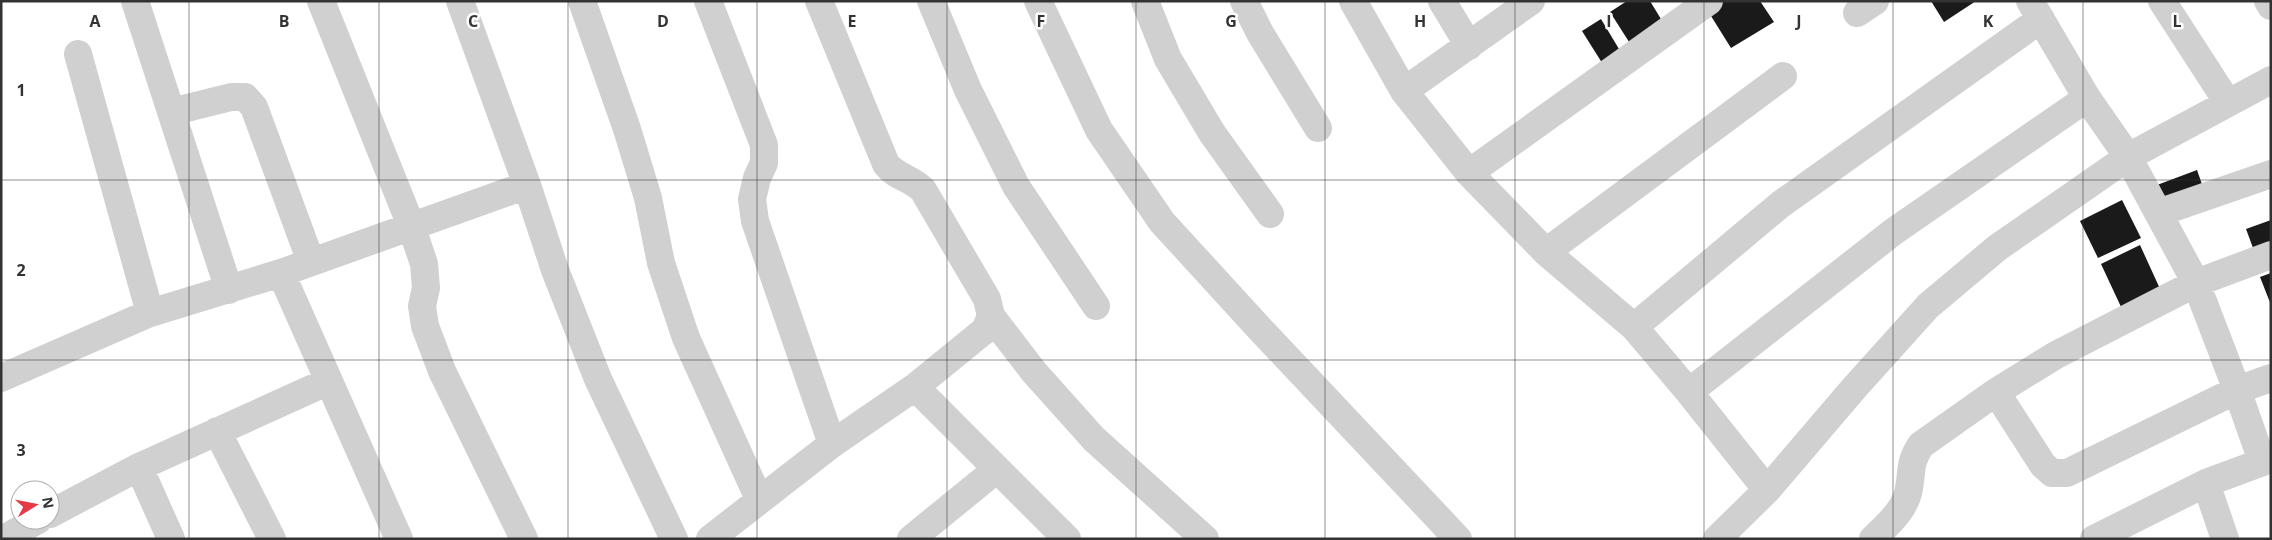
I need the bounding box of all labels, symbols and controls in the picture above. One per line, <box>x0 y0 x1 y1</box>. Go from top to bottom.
text: A <box>89 10 101 32</box>
text: B <box>279 10 289 32</box>
text: C <box>468 10 478 32</box>
text: D <box>657 10 669 32</box>
text: E <box>848 10 857 32</box>
text: F <box>1037 10 1045 32</box>
text: G <box>1225 10 1237 32</box>
text: H <box>1414 10 1426 32</box>
text: I <box>1606 10 1612 32</box>
text: J <box>1794 10 1802 32</box>
text: K <box>1983 10 1994 32</box>
text: L <box>2172 10 2182 32</box>
text: 1 <box>16 79 26 101</box>
text: 2 <box>16 259 26 281</box>
text: 3 <box>16 439 26 461</box>
north arrow <box>10 480 60 530</box>
text: N <box>38 495 59 510</box>

